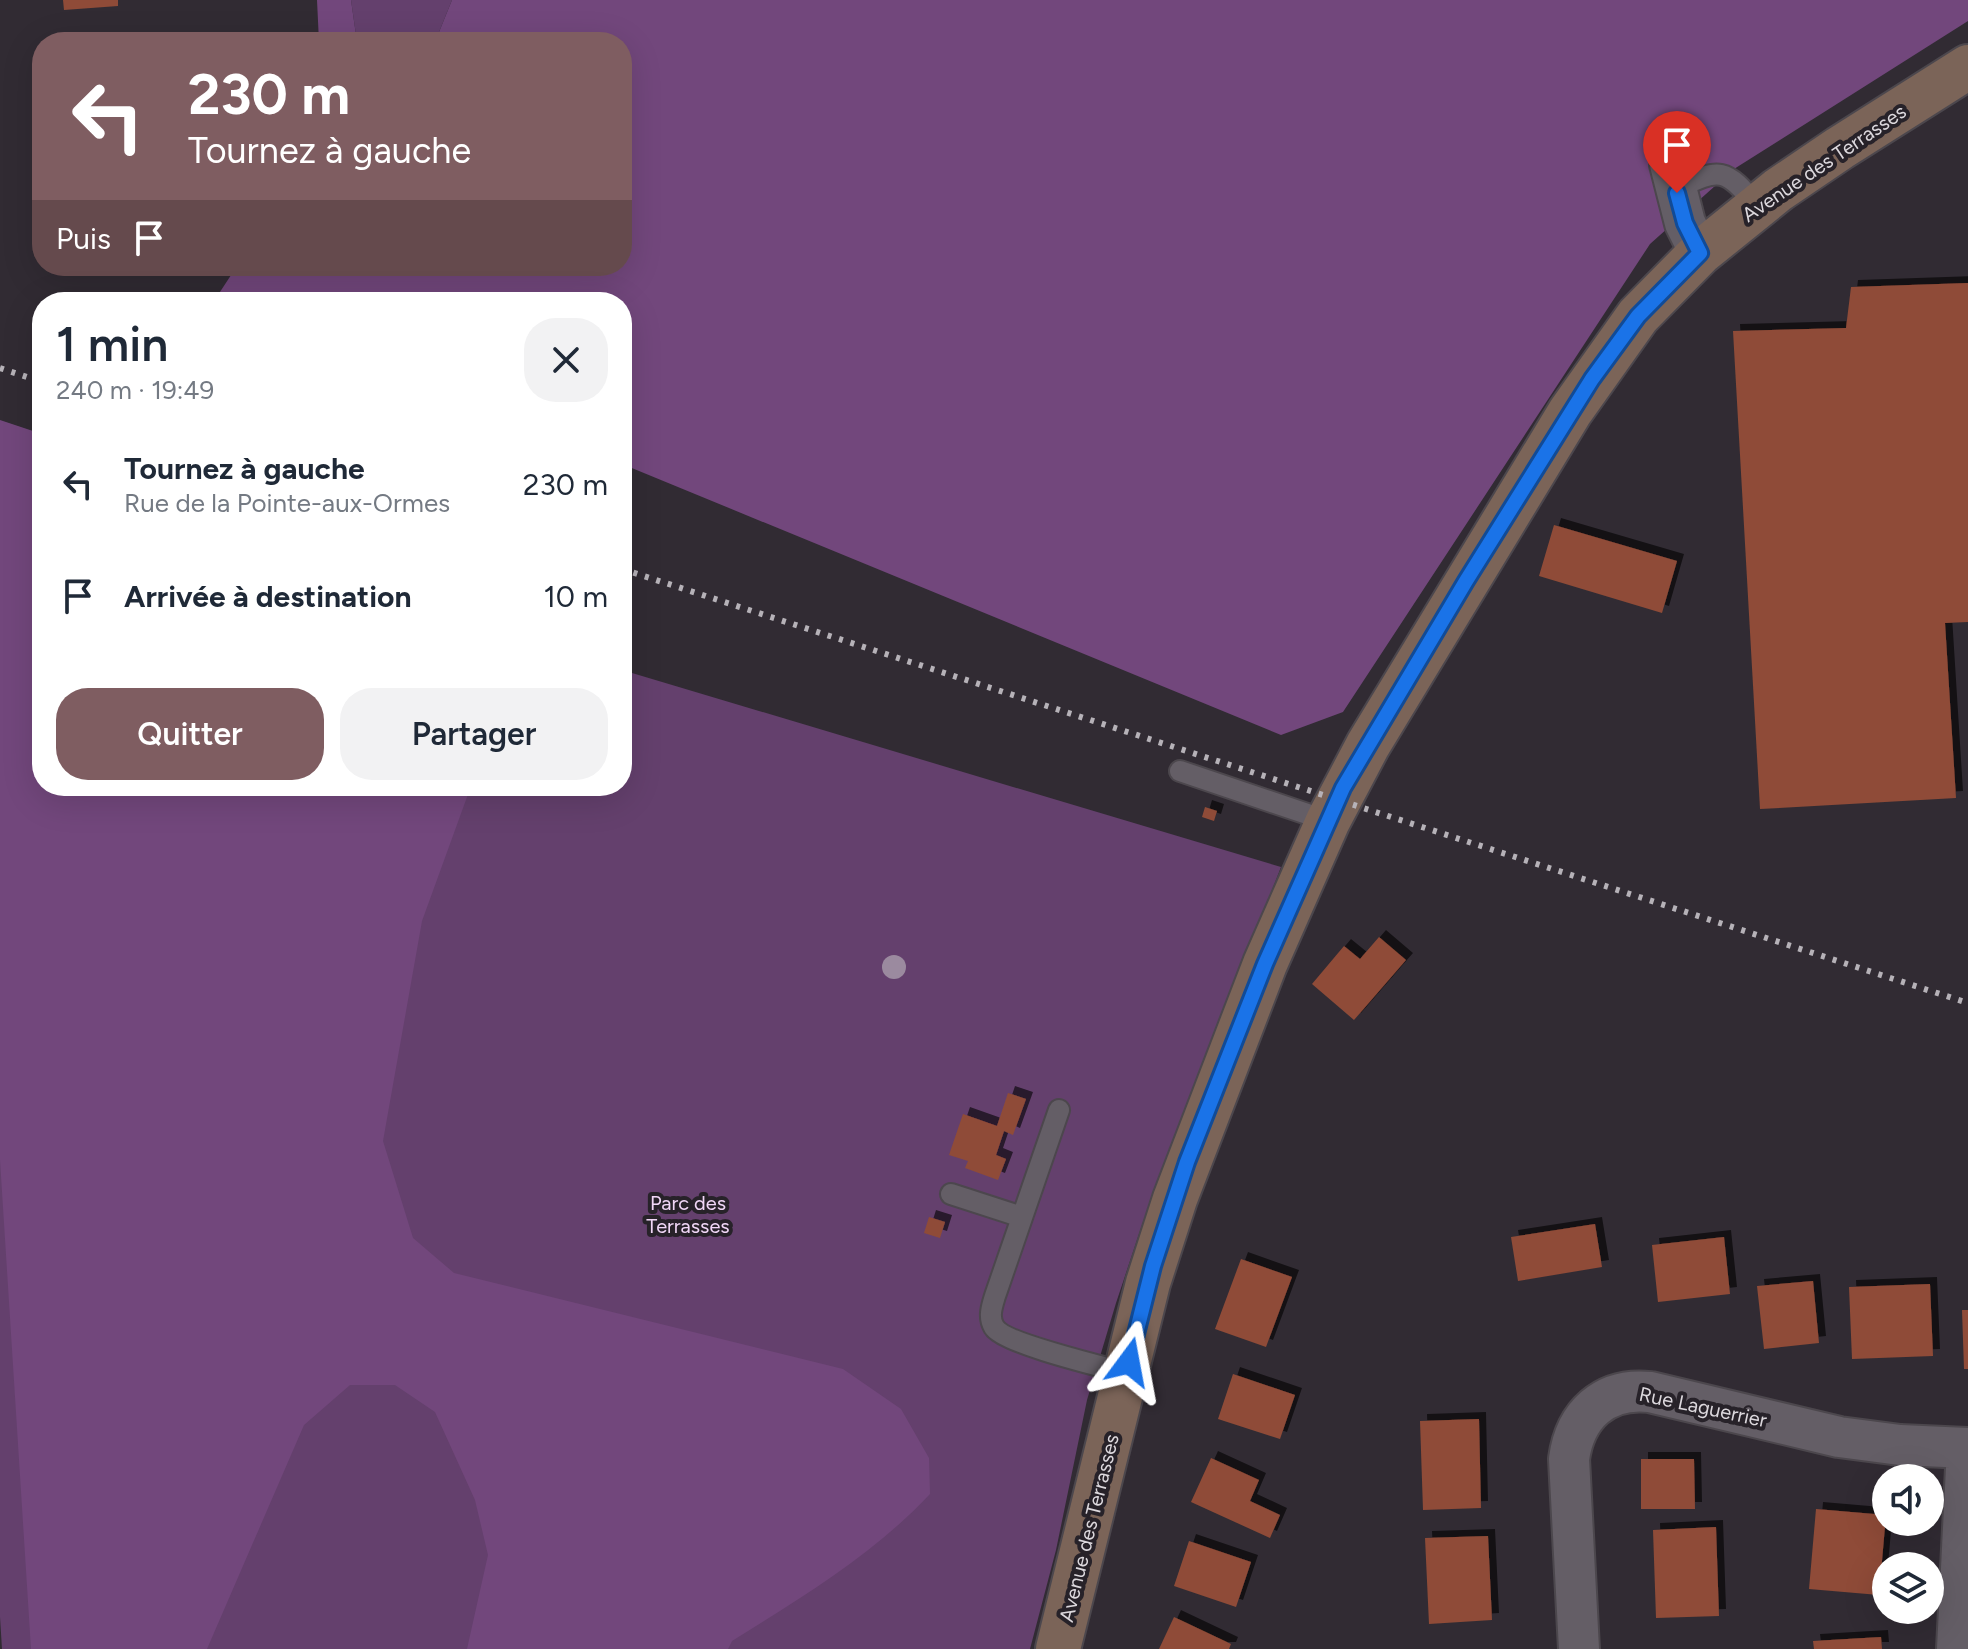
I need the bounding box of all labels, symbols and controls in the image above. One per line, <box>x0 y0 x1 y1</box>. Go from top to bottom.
text: 230 m <box>188 61 350 128</box>
icon: left <box>56 64 160 168</box>
street label: Avenue des Terrasses <box>1737 99 1911 227</box>
pin <box>1643 111 1711 193</box>
icon: arrive <box>1655 123 1699 167</box>
text: Tournez à gauche <box>188 129 471 172</box>
icon: arrive <box>127 216 171 260</box>
text: Puis <box>56 220 111 257</box>
text: 1 min <box>56 315 168 373</box>
button: close <box>524 318 608 402</box>
text: 240 m · 19:49 <box>56 374 214 406</box>
text: Tournez à gauche <box>124 450 365 487</box>
icon: left <box>56 462 100 506</box>
text: 230 m <box>523 466 608 503</box>
text: Rue de la Pointe-aux-Ormes <box>124 487 450 519</box>
icon: arrive <box>56 574 100 618</box>
text: Arrivée à destination <box>124 578 411 615</box>
text: 10 m <box>543 578 608 615</box>
button: Quitter <box>56 688 324 780</box>
button: Partager <box>340 688 608 780</box>
park label: Parc des Terrasses <box>646 1191 730 1238</box>
position arrow <box>1087 1320 1171 1404</box>
street label: Rue Laguerrier <box>1637 1382 1769 1432</box>
street label: Avenue des Terrasses <box>1054 1432 1124 1624</box>
map controls <box>1872 1464 1944 1624</box>
button: sound <box>1872 1464 1944 1536</box>
button: layers <box>1872 1552 1944 1624</box>

